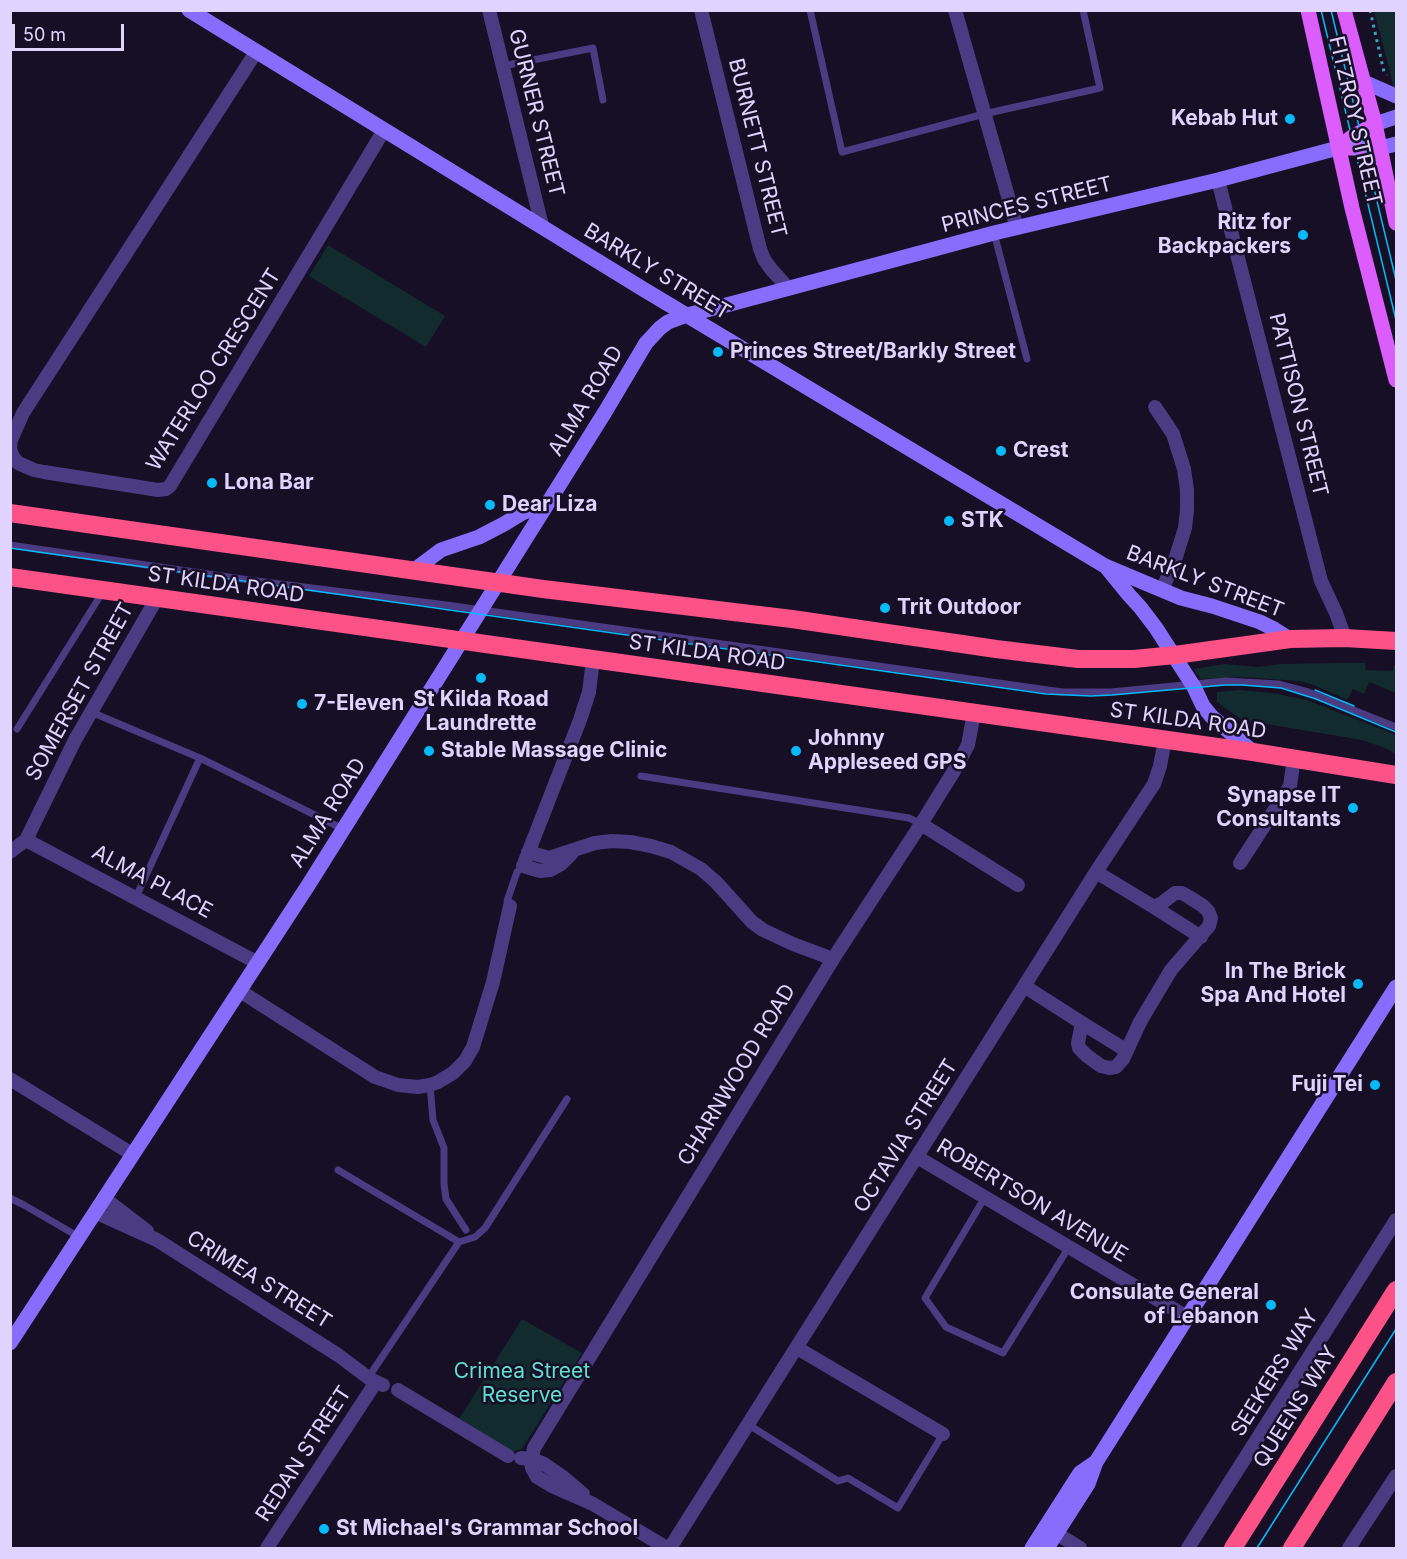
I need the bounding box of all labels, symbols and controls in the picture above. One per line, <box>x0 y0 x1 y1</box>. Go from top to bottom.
scale bar <box>15 12 128 50</box>
text: 50 m <box>23 24 66 45</box>
street label: GURNER STREET <box>503 26 569 200</box>
street label: FITZROY STREET <box>1323 34 1387 208</box>
street label: BURNETT STREET <box>723 56 791 240</box>
place label: Kebab Hut <box>1171 106 1278 132</box>
marker: Kebab Hut <box>1283 112 1297 126</box>
street label: PRINCES STREET <box>939 172 1115 238</box>
place label: Ritz for Backpackers <box>1158 210 1291 260</box>
street label: BARKLY STREET <box>579 218 735 326</box>
marker: Ritz for Backpackers <box>1296 228 1310 242</box>
street label: WATERLOO CRESCENT <box>141 264 287 476</box>
street label: PATTISON STREET <box>1263 311 1333 499</box>
place label: Princes Street/Barkly Street <box>730 339 1016 365</box>
street label: ALMA ROAD <box>543 341 629 461</box>
marker: Princes Street/Barkly Street <box>711 345 725 359</box>
place label: Crest <box>1013 438 1069 464</box>
marker: Crest <box>994 444 1008 458</box>
place label: Lona Bar <box>224 470 314 496</box>
marker: Lona Bar <box>205 476 219 490</box>
place label: Dear Liza <box>502 492 597 518</box>
marker: Dear Liza <box>483 498 497 512</box>
place label: STK <box>961 508 1004 534</box>
marker: STK <box>942 514 956 528</box>
street label: BARKLY STREET <box>1123 540 1287 624</box>
street label: ST KILDA ROAD <box>146 562 306 608</box>
place label: Trit Outdoor <box>897 595 1021 621</box>
street label: SOMERSET STREET <box>21 599 139 785</box>
marker: Trit Outdoor <box>878 601 892 615</box>
street label: ST KILDA ROAD <box>627 630 787 676</box>
marker: St Kilda Road Laundrette <box>474 671 488 685</box>
place label: St Kilda Road Laundrette <box>413 687 549 737</box>
place label: 7-Eleven <box>314 691 404 717</box>
marker: 7-Eleven <box>295 697 309 711</box>
street label: ST KILDA ROAD <box>1108 698 1268 744</box>
place label: Johnny Appleseed GPS <box>808 726 966 776</box>
place label: Stable Massage Clinic <box>441 738 667 764</box>
marker: Stable Massage Clinic <box>422 744 436 758</box>
marker: Johnny Appleseed GPS <box>789 744 803 758</box>
street label: ALMA ROAD <box>284 754 372 872</box>
place label: Synapse IT Consultants <box>1216 783 1341 833</box>
marker: Synapse IT Consultants <box>1346 801 1360 815</box>
street label: ALMA PLACE <box>87 840 217 924</box>
place label: In The Brick Spa And Hotel <box>1200 959 1346 1009</box>
marker: In The Brick Spa And Hotel <box>1351 977 1365 991</box>
street label: CHARNWOOD ROAD <box>673 980 801 1170</box>
street label: OCTAVIA STREET <box>849 1055 963 1217</box>
place label: Fuji Tei <box>1291 1072 1363 1098</box>
marker: Fuji Tei <box>1368 1078 1382 1092</box>
street label: ROBERTSON AVENUE <box>932 1134 1132 1268</box>
street label: CRIMEA STREET <box>182 1225 336 1335</box>
place label: Consulate General of Lebanon <box>1070 1280 1259 1330</box>
marker: Consulate General of Lebanon <box>1264 1298 1278 1312</box>
street label: SEEKERS WAY <box>1226 1305 1324 1441</box>
street label: QUEENS WAY <box>1249 1341 1343 1473</box>
park label: Crimea Street Reserve <box>454 1359 590 1409</box>
street label: REDAN STREET <box>251 1382 357 1526</box>
place label: St Michael's Grammar School <box>336 1516 638 1542</box>
marker: St Michael's Grammar School <box>317 1522 331 1536</box>

